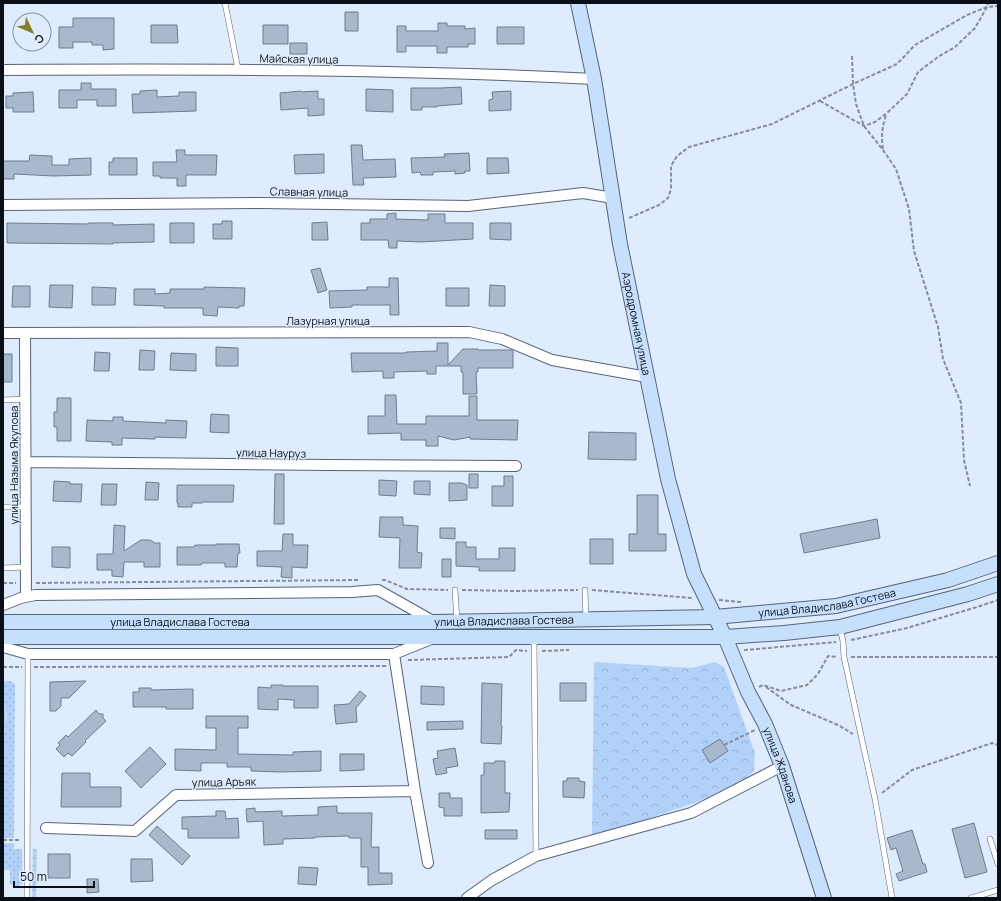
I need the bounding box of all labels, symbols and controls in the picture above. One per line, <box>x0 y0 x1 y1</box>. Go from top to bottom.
north arrow <box>12 12 52 52</box>
text: С <box>31 31 48 47</box>
street label: Майская улица <box>260 50 338 67</box>
street label: Славная улица <box>270 183 348 200</box>
street label: Аэродромная улица <box>619 270 655 377</box>
street label: Лазурная улица <box>286 313 370 328</box>
street label: улица Назыма Якупова <box>6 406 21 524</box>
street label: улица Науруз <box>236 444 307 461</box>
street label: улица Владислава Гостева <box>757 584 897 620</box>
street label: улица Владислава Гостева <box>434 612 574 629</box>
street label: улица Владислава Гостева <box>110 614 250 629</box>
street label: улица Жданова <box>760 724 801 805</box>
street label: улица Аръяк <box>192 773 257 790</box>
scale bar <box>14 863 94 889</box>
text: 50 m <box>20 868 47 885</box>

